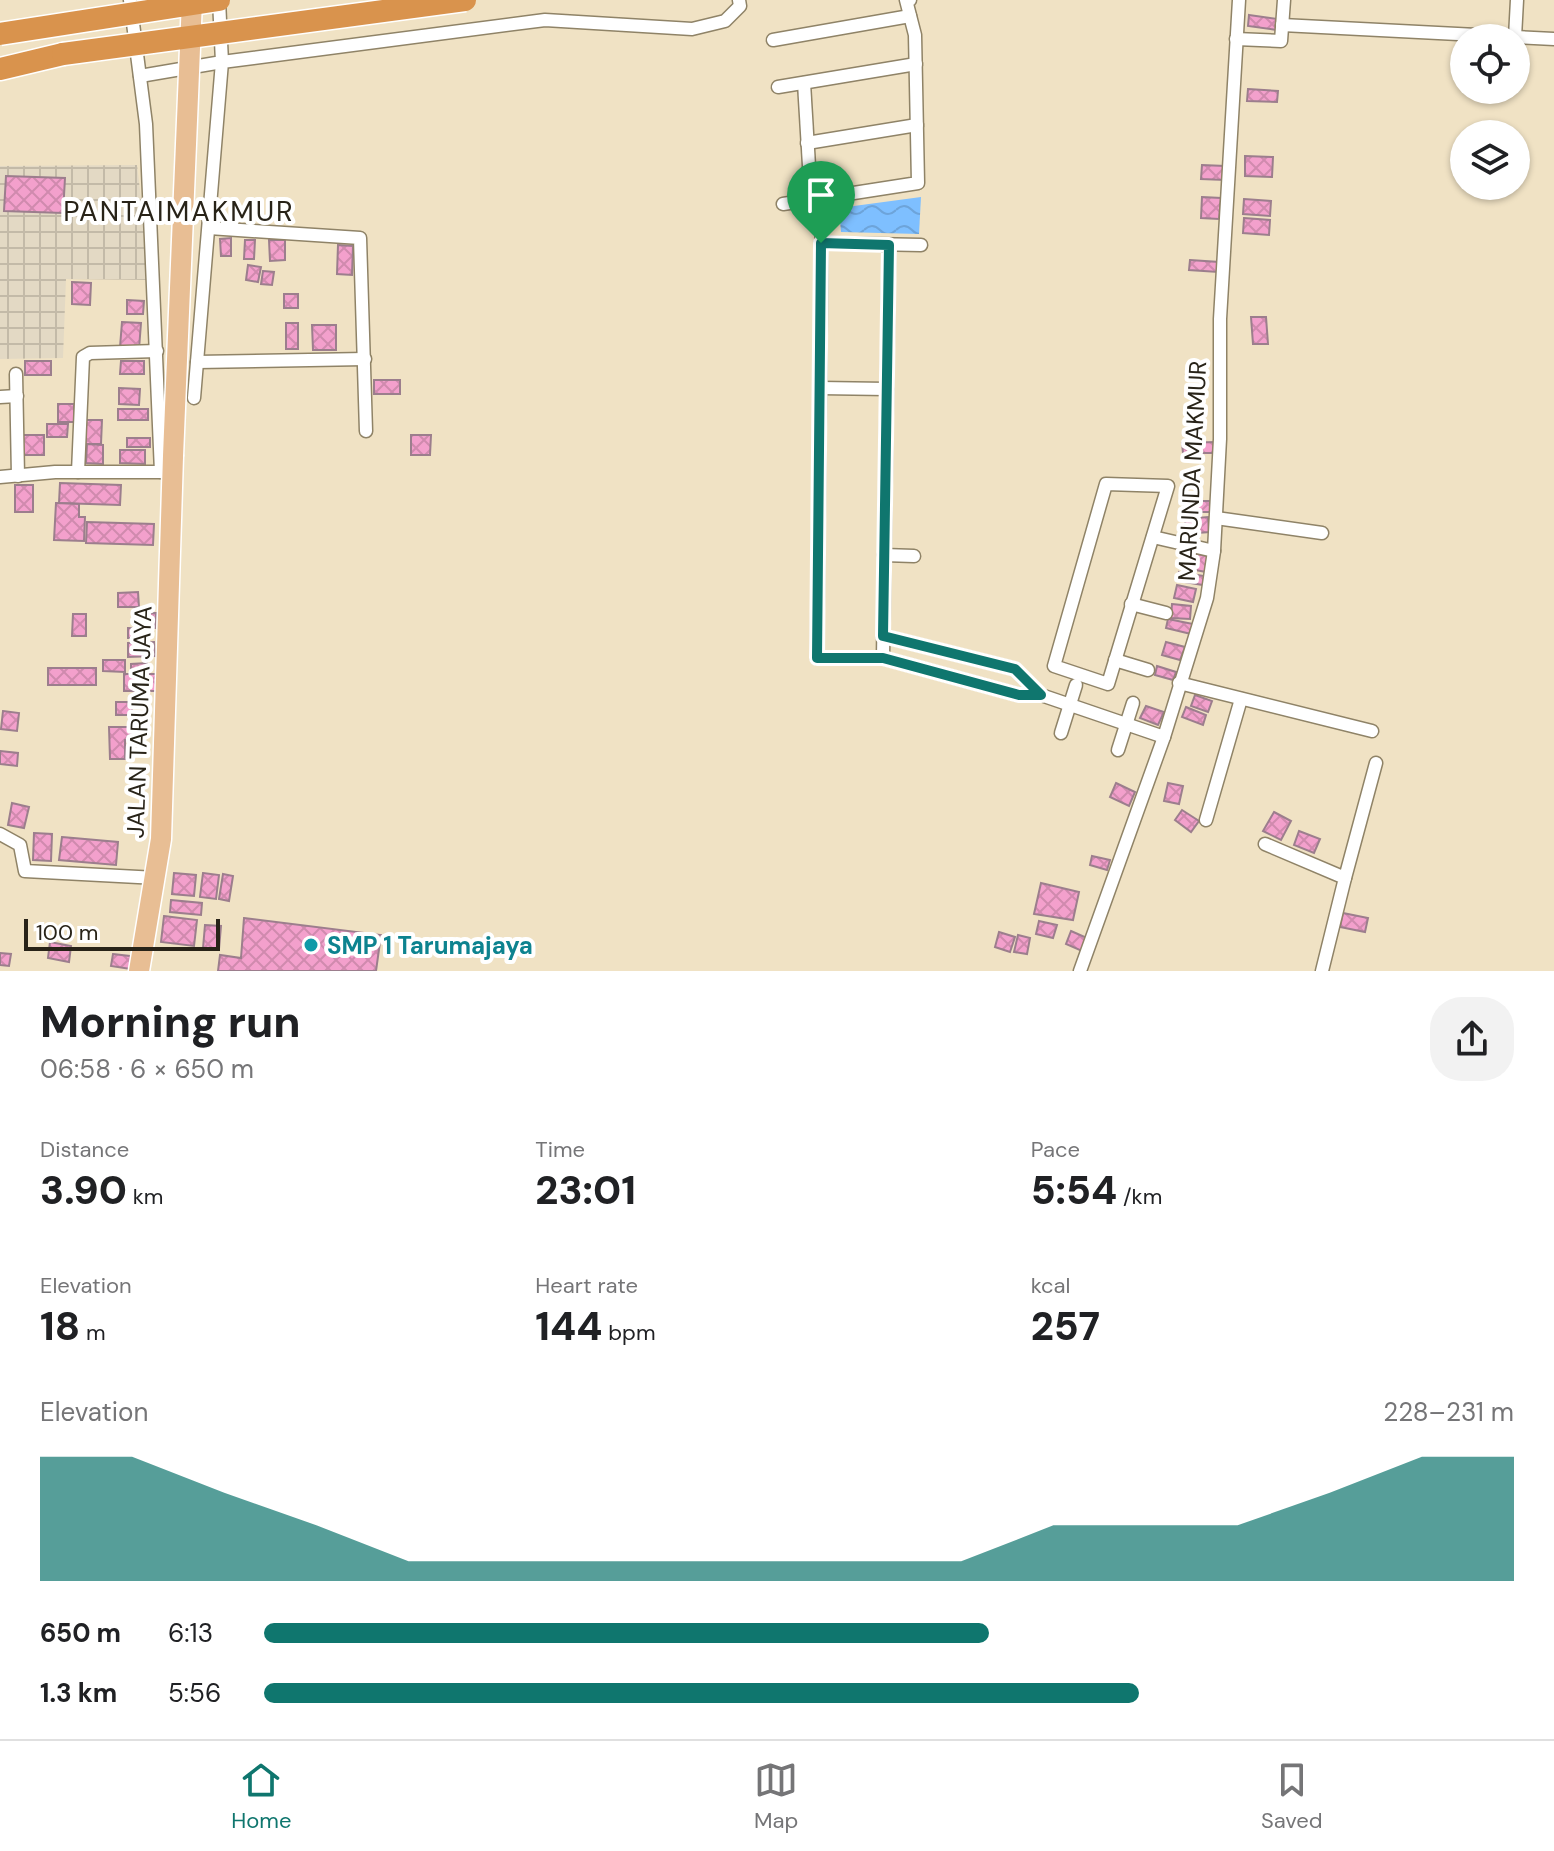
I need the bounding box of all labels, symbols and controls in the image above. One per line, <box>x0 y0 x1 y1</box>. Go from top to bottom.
map controls <box>1450 24 1530 200</box>
button: locate <box>1450 24 1530 104</box>
button: layers <box>1450 120 1530 200</box>
pin <box>787 161 855 243</box>
icon: arrive <box>799 173 843 217</box>
district label: PANTAIMAKMUR <box>63 193 295 230</box>
street label: MARUNDA MAKMUR <box>1171 360 1213 582</box>
street label: JALAN TARUMA JAYA <box>119 605 159 839</box>
scale bar <box>24 915 220 951</box>
text: 100 m <box>36 918 98 947</box>
place label: SMP 1 Tarumajaya <box>327 930 533 961</box>
marker: SMP 1 Tarumajaya <box>302 936 320 954</box>
text: Morning run <box>40 993 301 1051</box>
button: share <box>1430 997 1514 1081</box>
text: 06:58 · 6 × 650 m <box>40 1052 254 1086</box>
text: Distance <box>40 1135 129 1164</box>
text: Time <box>535 1135 585 1164</box>
text: Pace <box>1031 1135 1080 1164</box>
text: 3.90 <box>40 1164 127 1216</box>
text: 23:01 <box>535 1164 636 1216</box>
text: 5:54 <box>1031 1164 1117 1216</box>
text: km <box>127 1182 163 1211</box>
text: /km <box>1117 1182 1162 1211</box>
text: Elevation <box>40 1271 132 1300</box>
text: Heart rate <box>535 1271 638 1300</box>
text: kcal <box>1031 1271 1070 1300</box>
text: 18 <box>40 1300 80 1352</box>
text: 144 <box>535 1300 603 1352</box>
text: 257 <box>1031 1300 1100 1352</box>
text: m <box>80 1318 106 1347</box>
text: bpm <box>603 1318 656 1347</box>
text: Elevation <box>40 1395 148 1429</box>
text: 228–231 m <box>1383 1395 1514 1429</box>
text: 650 m <box>40 1616 121 1650</box>
text: 6:13 <box>168 1616 213 1650</box>
text: 1.3 km <box>40 1676 117 1710</box>
text: 5:56 <box>168 1676 221 1710</box>
tab: Home <box>231 1758 291 1835</box>
tab: Map <box>754 1758 798 1835</box>
tab: Saved <box>1261 1758 1323 1835</box>

